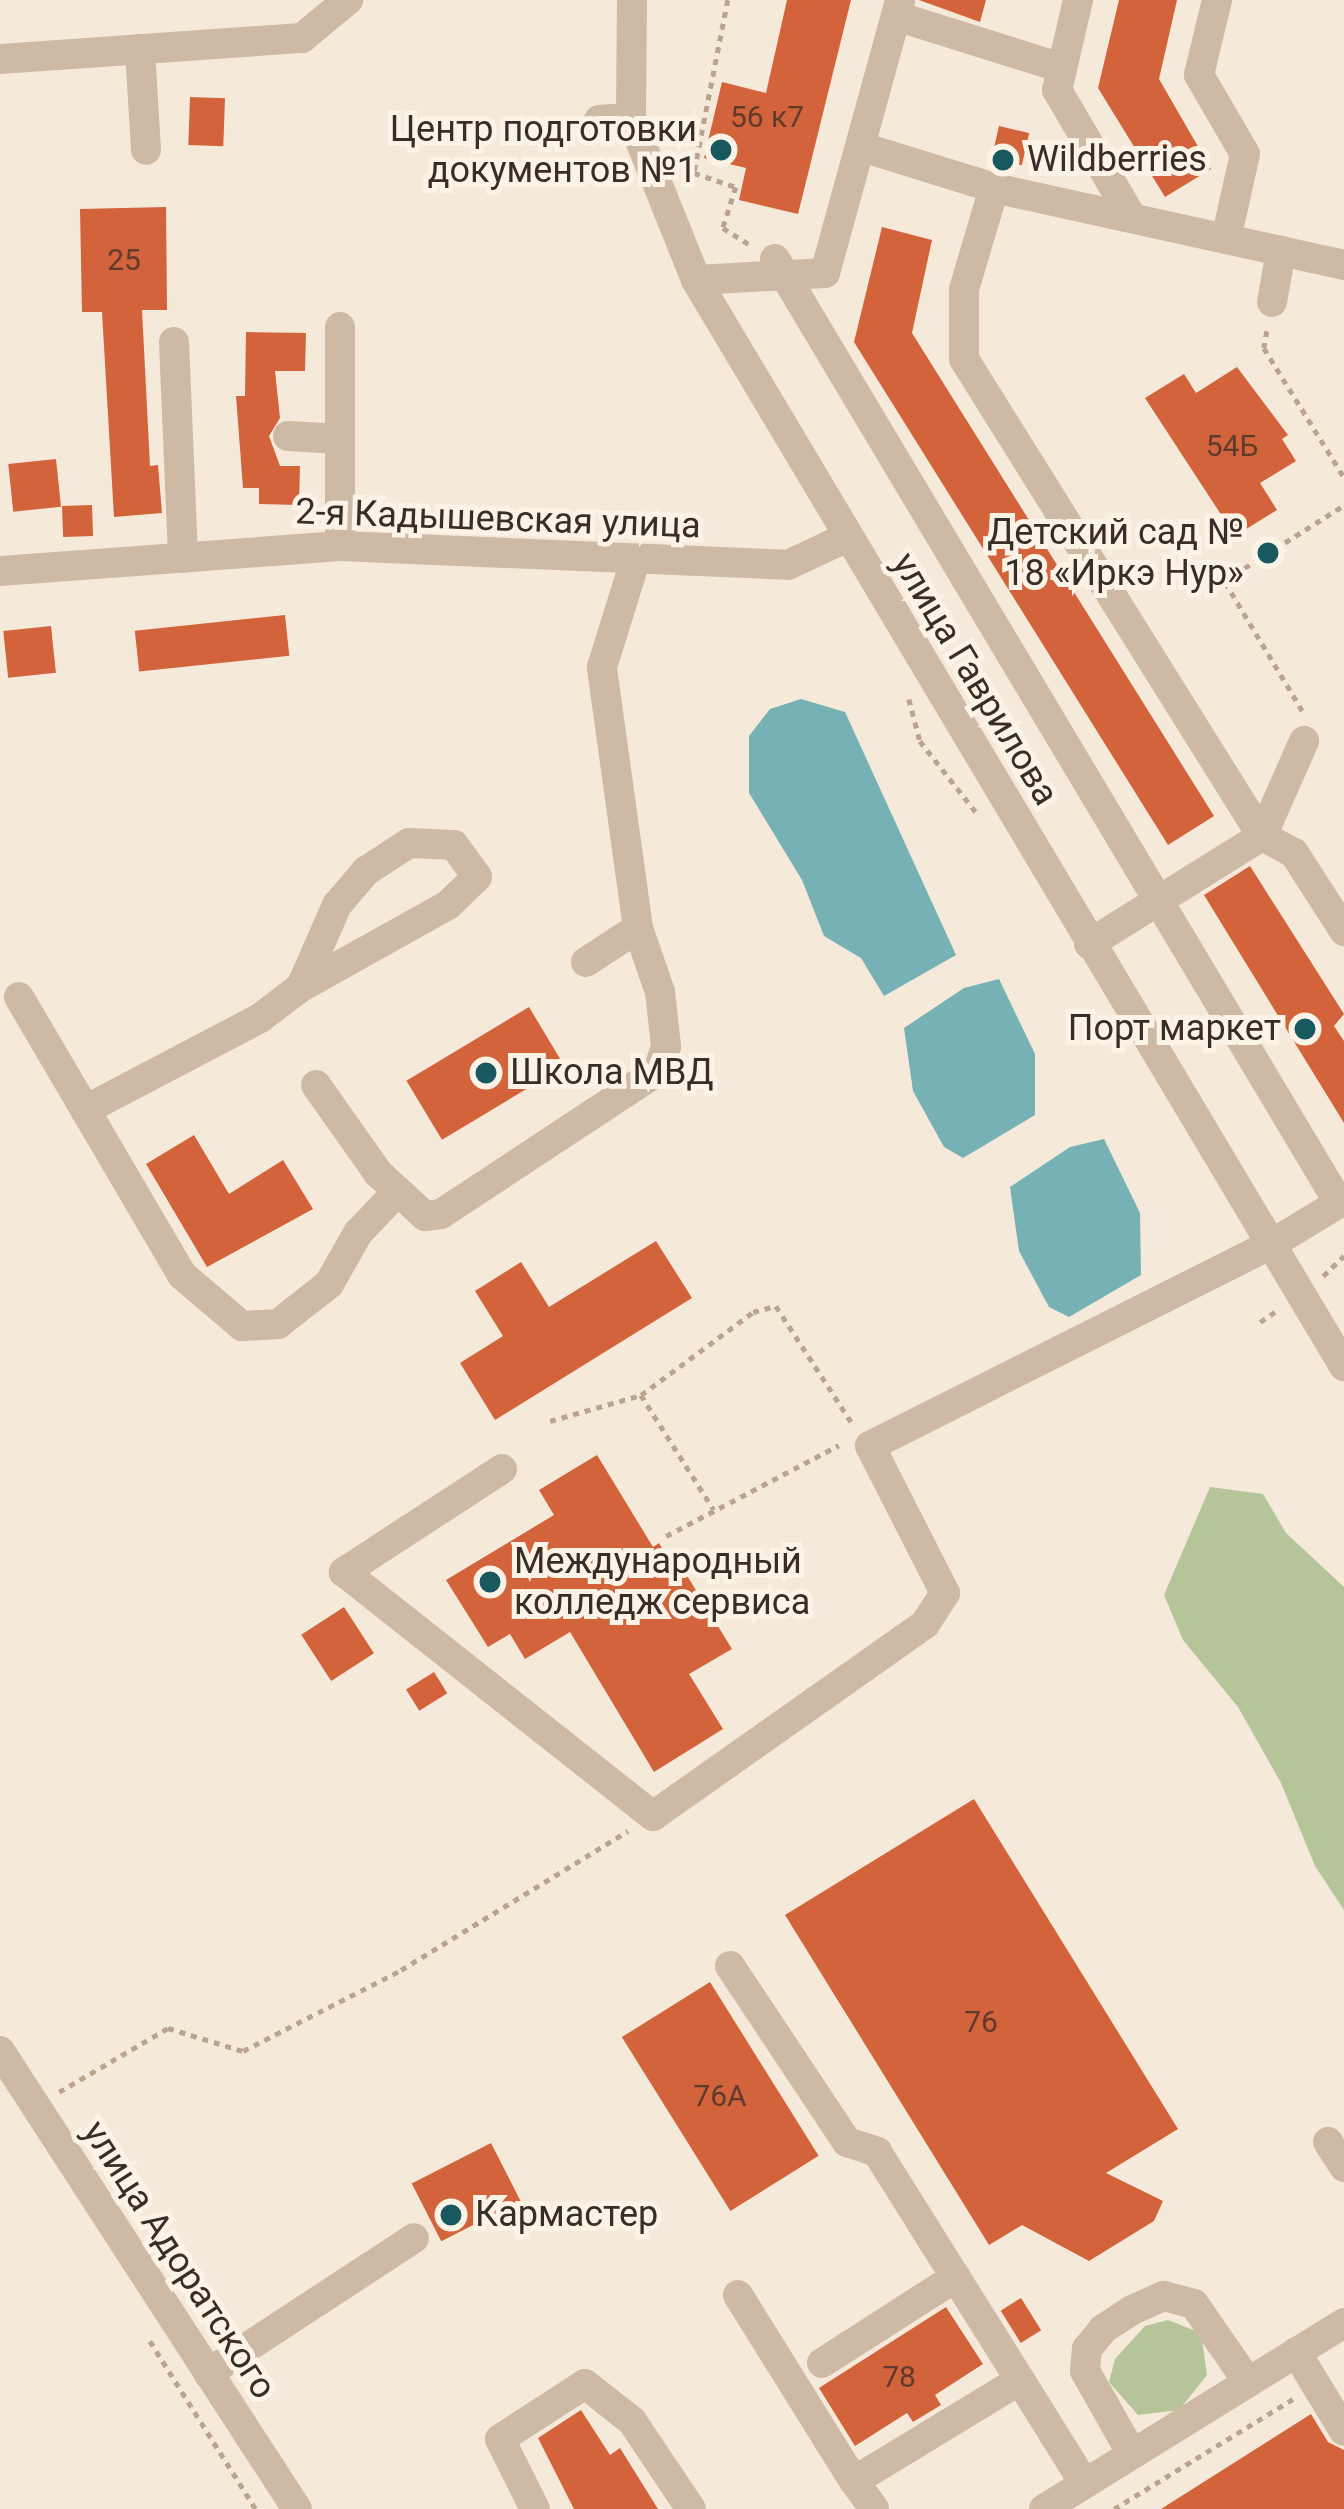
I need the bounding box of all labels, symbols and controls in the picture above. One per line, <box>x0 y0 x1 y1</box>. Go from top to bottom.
house number: 56 к7 <box>730 99 804 135</box>
place label: Центр подготовки документов №1 <box>390 107 697 192</box>
marker: Центр подготовки документов №1 <box>708 137 734 163</box>
place label: Wildberries <box>1027 138 1207 182</box>
marker: Wildberries <box>990 147 1016 173</box>
house number: 25 <box>107 242 141 278</box>
house number: 54Б <box>1206 428 1258 464</box>
street label: 2-я Кадышевская улица <box>295 490 701 548</box>
place label: Детский сад № 18 «Иркэ Нур» <box>987 510 1244 595</box>
marker: Детский сад № 18 «Иркэ Нур» <box>1255 540 1281 566</box>
street label: улица Гаврилова <box>883 545 1067 813</box>
place label: Порт маркет <box>1068 1007 1281 1051</box>
marker: Порт маркет <box>1292 1016 1318 1042</box>
place label: Школа МВД <box>510 1051 713 1095</box>
marker: Школа МВД <box>473 1060 499 1086</box>
place label: Международный колледж сервиса <box>514 1539 810 1624</box>
marker: Международный колледж сервиса <box>477 1569 503 1595</box>
house number: 76 <box>964 2004 998 2040</box>
house number: 76А <box>693 2078 747 2114</box>
street label: улица Адоратского <box>73 2113 285 2407</box>
place label: Кармастер <box>475 2193 658 2237</box>
marker: Кармастер <box>438 2202 464 2228</box>
house number: 78 <box>882 2359 916 2395</box>

